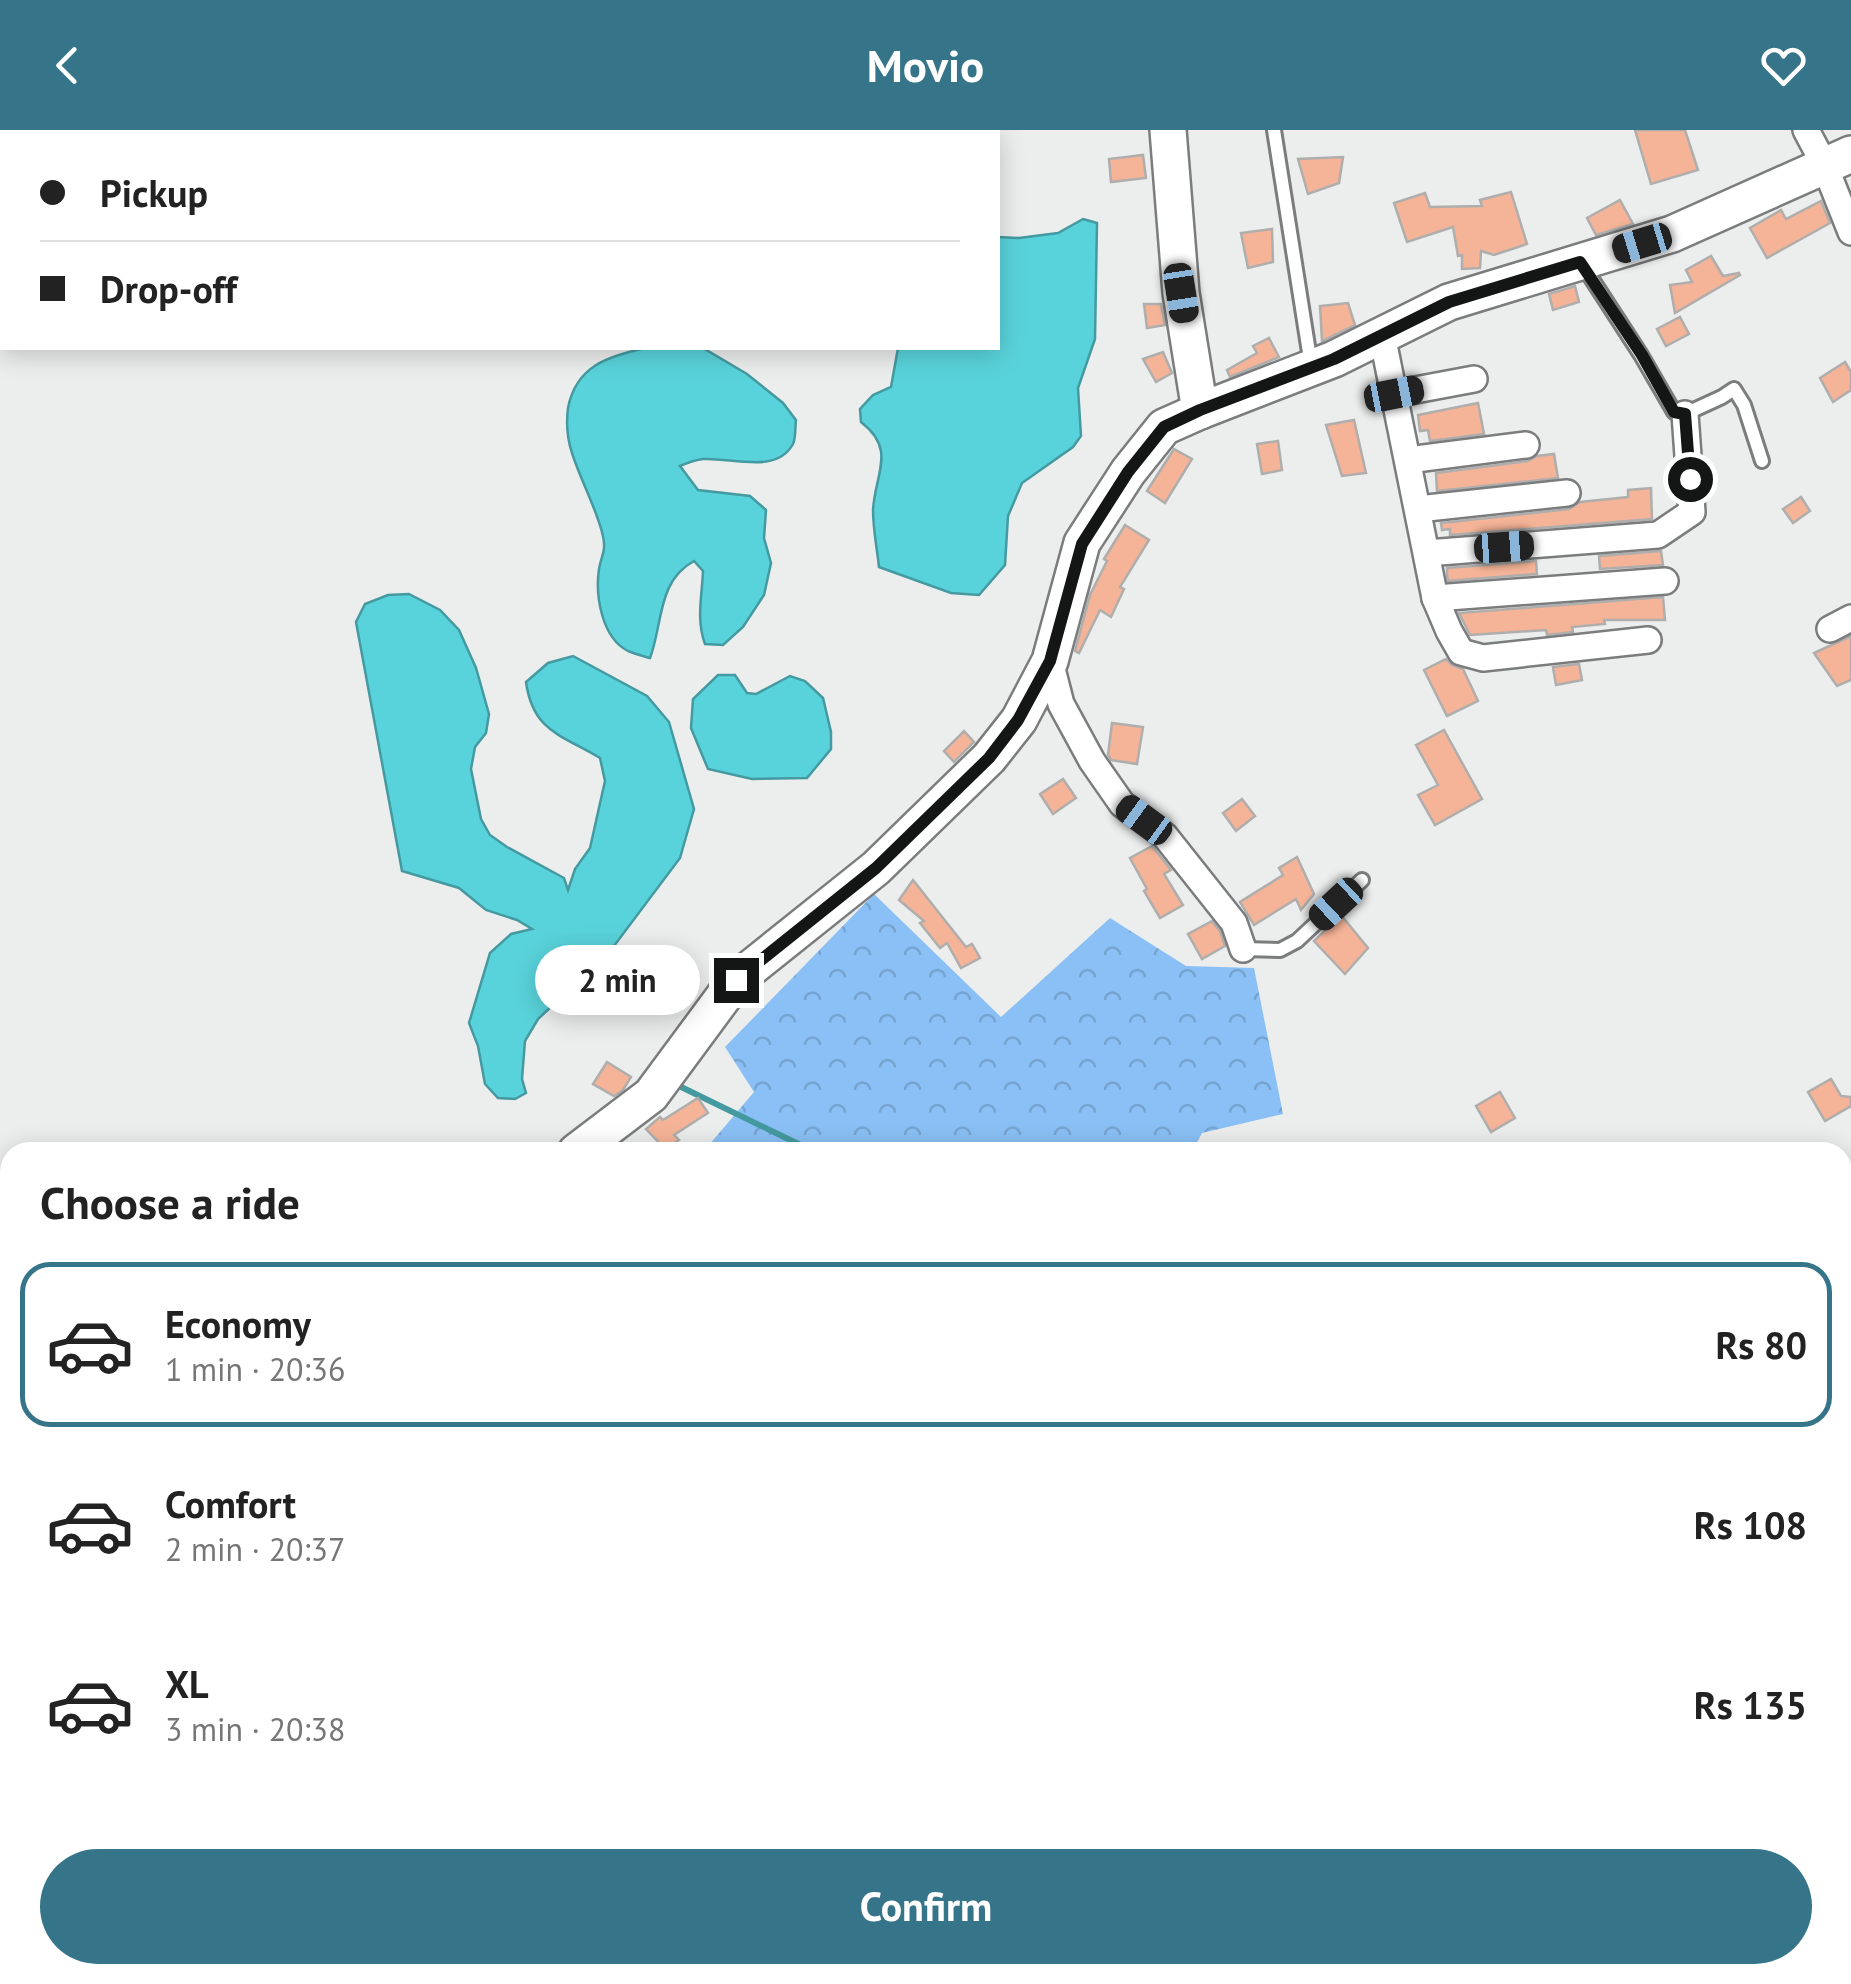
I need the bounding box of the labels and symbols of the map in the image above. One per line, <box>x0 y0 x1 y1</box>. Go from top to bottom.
car <box>1609 220 1675 266</box>
car <box>1161 261 1201 325</box>
car <box>1362 374 1426 414</box>
route start <box>1668 457 1713 502</box>
car <box>1473 530 1535 564</box>
car <box>1111 790 1177 850</box>
car <box>1304 873 1368 935</box>
callout: 2 min <box>536 945 701 1015</box>
route end <box>714 958 759 1003</box>

